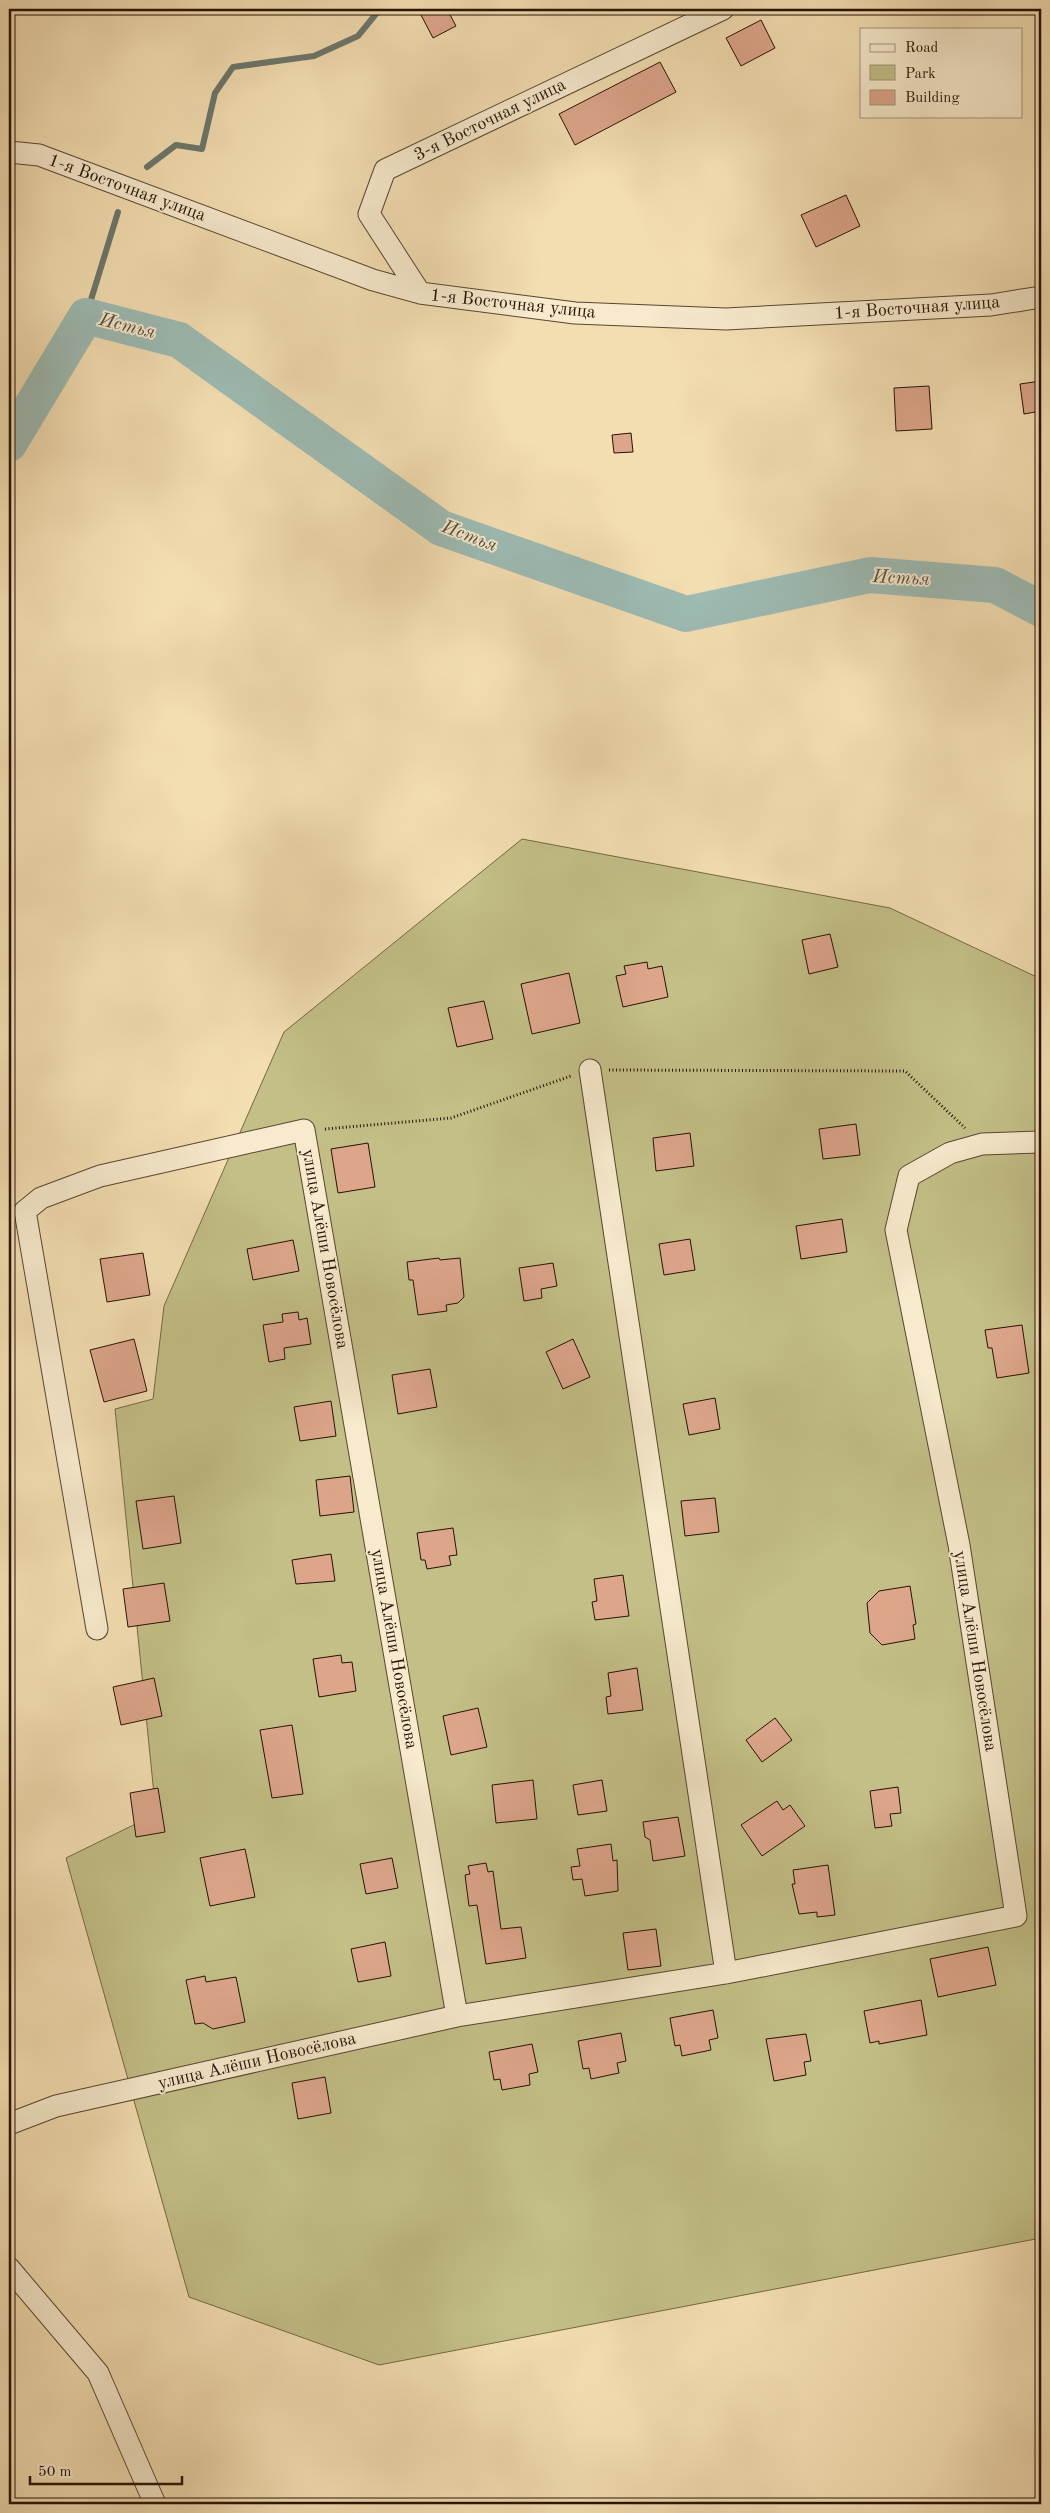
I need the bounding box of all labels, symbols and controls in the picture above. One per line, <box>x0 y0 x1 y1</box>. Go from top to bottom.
legend <box>860 28 1022 118</box>
text: Road <box>905 41 939 56</box>
text: Park <box>905 67 936 82</box>
street label: 3-я Восточная улица <box>411 75 569 165</box>
text: Building <box>905 91 960 106</box>
street label: 1-я Восточная улица <box>46 151 208 225</box>
street label: 1-я Восточная улица <box>429 286 597 322</box>
street label: 1-я Восточная улица <box>833 293 1001 323</box>
water label: Истья <box>96 311 157 343</box>
water label: Истья <box>438 517 499 556</box>
water label: Истья <box>871 568 930 590</box>
street label: улица Алёши Новосёлова <box>299 1147 352 1351</box>
street label: улица Алёши Новосёлова <box>368 1547 421 1751</box>
street label: улица Алёши Новосёлова <box>950 1549 1000 1753</box>
street label: улица Алёши Новосёлова <box>156 2029 358 2093</box>
scale bar <box>30 2453 182 2485</box>
text: 50 m <box>38 2465 72 2480</box>

